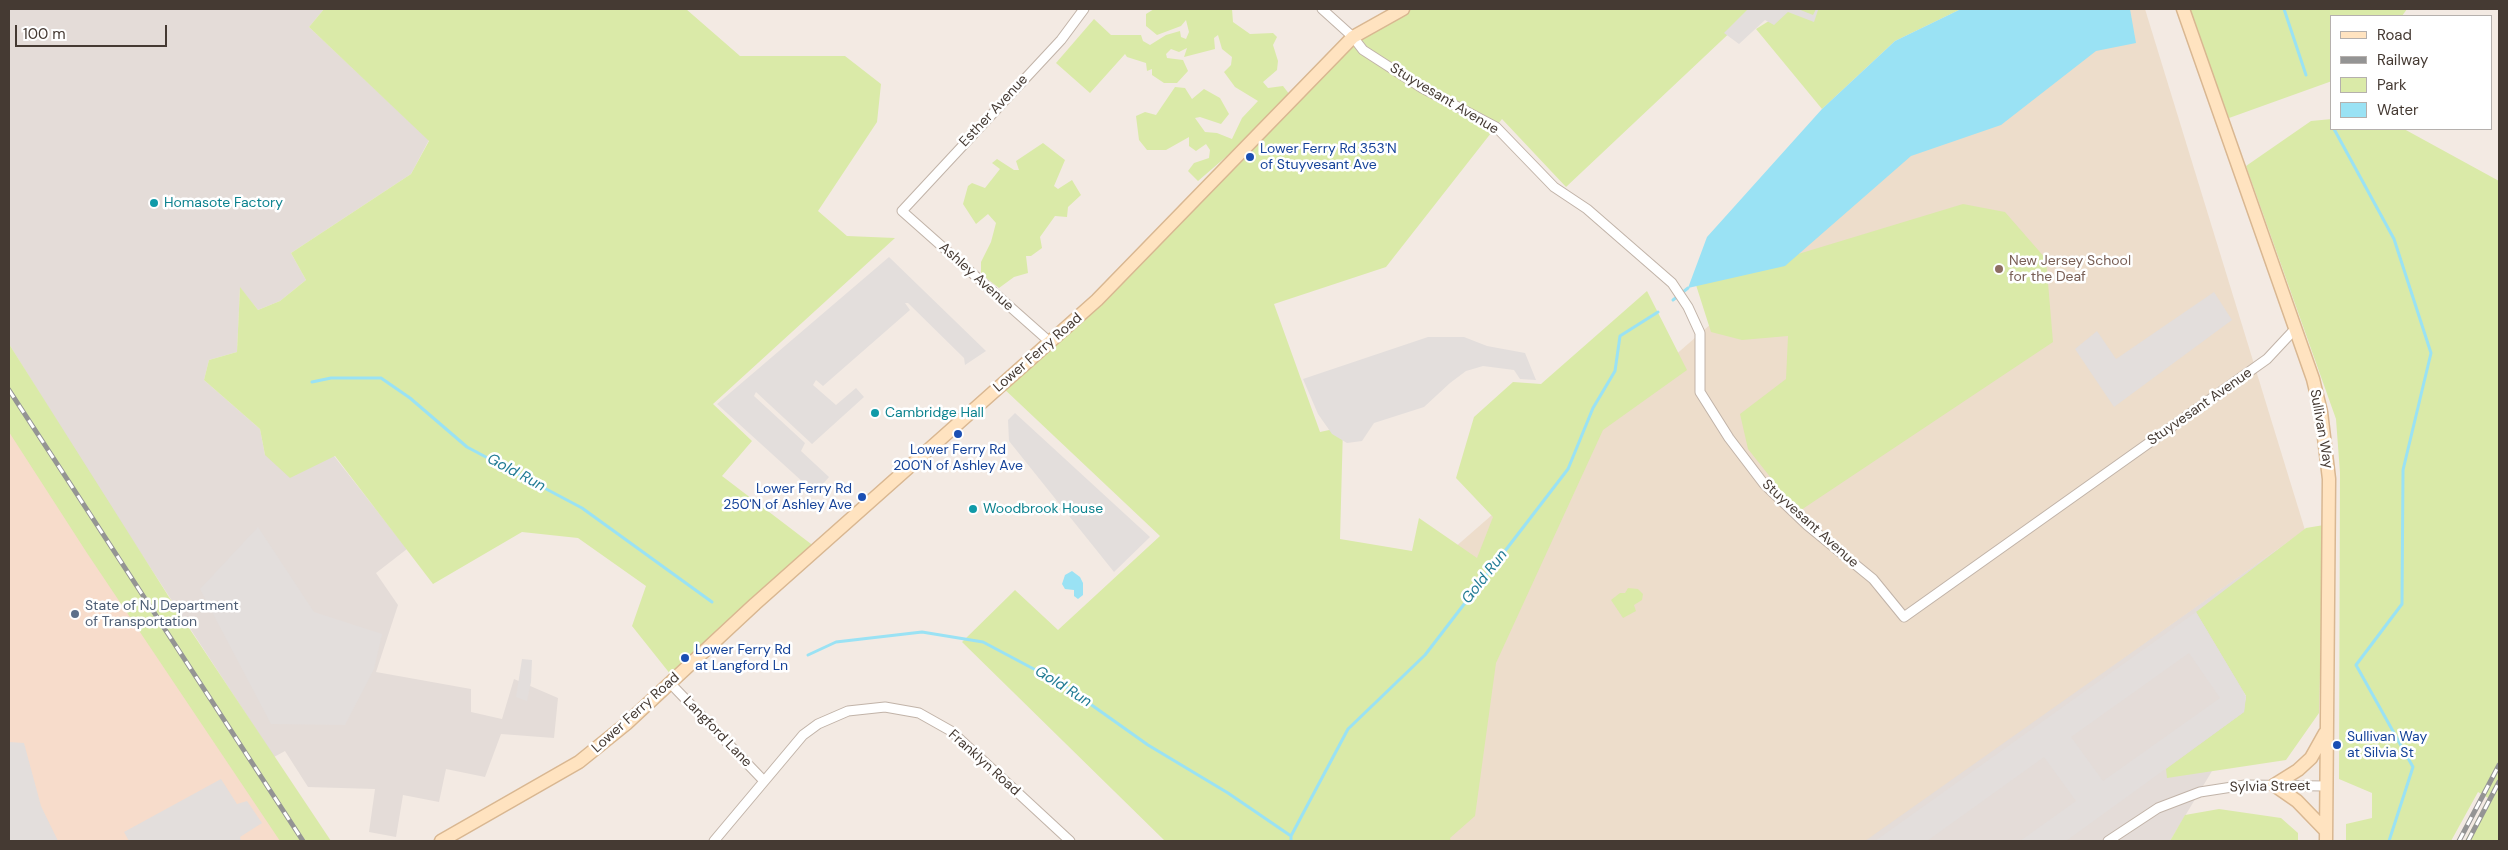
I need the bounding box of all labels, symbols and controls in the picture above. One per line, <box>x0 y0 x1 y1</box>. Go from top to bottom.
scale bar <box>18 15 170 47</box>
legend <box>2330 15 2493 130</box>
text: 100 m <box>23 24 66 44</box>
text: Road <box>2377 25 2412 45</box>
text: Railway <box>2377 50 2428 70</box>
street label: Stuyvesant Avenue <box>1387 60 1501 138</box>
street label: Esther Avenue <box>956 71 1032 151</box>
text: Park <box>2377 75 2407 95</box>
text: Water <box>2377 100 2418 120</box>
place label: Lower Ferry Rd 353'N of Stuyvesant Ave <box>1260 141 1397 174</box>
marker: Lower Ferry Rd 353'N of Stuyvesant Ave <box>1244 151 1256 163</box>
place label: Homasote Factory <box>164 195 283 211</box>
marker: Homasote Factory <box>148 197 160 209</box>
street label: Ashley Avenue <box>935 239 1017 315</box>
place label: New Jersey School for the Deaf <box>2009 253 2131 286</box>
marker: New Jersey School for the Deaf <box>1993 263 2005 275</box>
street label: Lower Ferry Road <box>990 310 1086 396</box>
street label: Stuyvesant Avenue <box>2144 365 2256 449</box>
street label: Sullivan Way <box>2306 388 2336 470</box>
place label: Cambridge Hall <box>885 405 984 421</box>
marker: Cambridge Hall <box>869 407 881 419</box>
marker: Lower Ferry Rd 200'N of Ashley Ave <box>952 428 964 440</box>
place label: Lower Ferry Rd 200'N of Ashley Ave <box>893 442 1023 474</box>
water label: Gold Run <box>484 450 548 496</box>
street label: Stuyvesant Avenue <box>1758 476 1862 572</box>
place label: Lower Ferry Rd 250'N of Ashley Ave <box>723 481 852 514</box>
marker: Lower Ferry Rd 250'N of Ashley Ave <box>856 491 868 503</box>
place label: Woodbrook House <box>983 501 1103 517</box>
marker: Woodbrook House <box>967 503 979 515</box>
water label: Gold Run <box>1458 546 1512 608</box>
place label: State of NJ Department of Transportation <box>85 598 239 630</box>
marker: State of NJ Department of Transportation <box>69 608 81 620</box>
place label: Lower Ferry Rd at Langford Ln <box>695 642 791 674</box>
marker: Lower Ferry Rd at Langford Ln <box>679 652 691 664</box>
water label: Gold Run <box>1031 663 1095 711</box>
street label: Lower Ferry Road <box>589 669 683 757</box>
street label: Langford Lane <box>679 693 755 771</box>
street label: Franklyn Road <box>945 726 1023 800</box>
place label: Sullivan Way at Silvia St <box>2347 729 2427 762</box>
marker: Sullivan Way at Silvia St <box>2331 739 2343 751</box>
street label: Sylvia Street <box>2229 778 2311 796</box>

